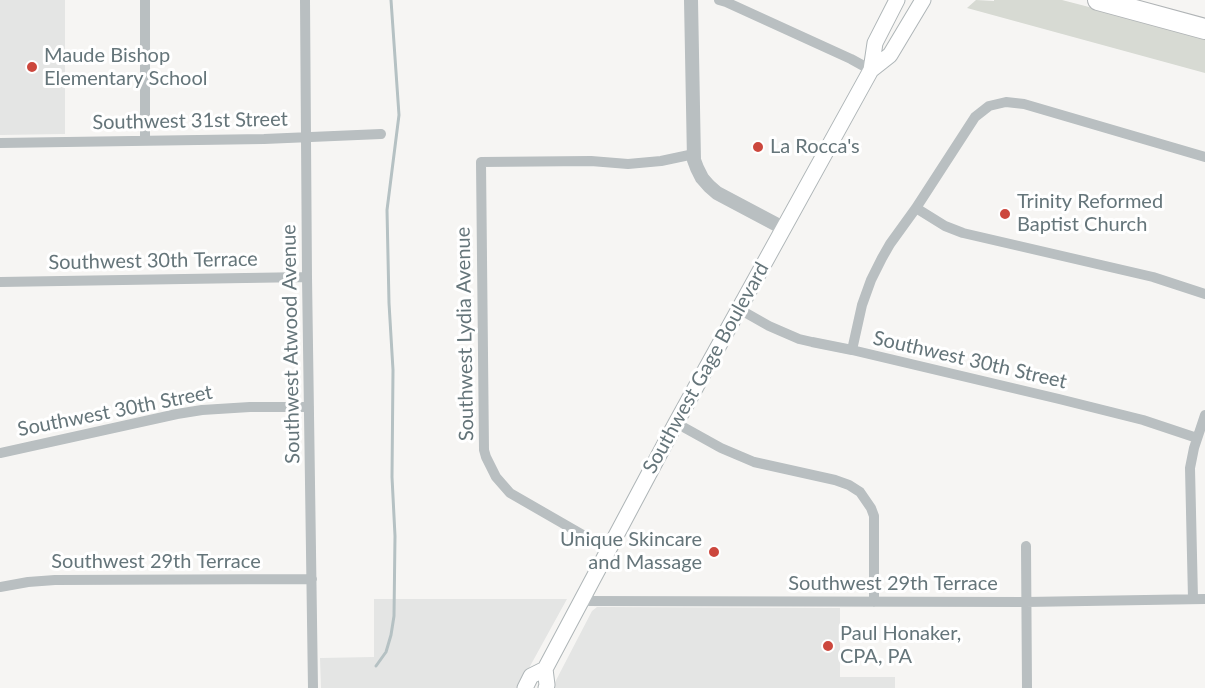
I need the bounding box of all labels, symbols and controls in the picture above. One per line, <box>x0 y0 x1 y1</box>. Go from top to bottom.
place label: Maude Bishop Elementary School <box>44 44 207 91</box>
marker: Maude Bishop Elementary School <box>25 60 39 74</box>
street label: Southwest 31st Street <box>92 107 288 135</box>
place label: La Rocca's <box>770 135 860 159</box>
marker: La Rocca's <box>751 140 765 154</box>
place label: Trinity Reformed Baptist Church <box>1017 190 1163 237</box>
marker: Trinity Reformed Baptist Church <box>998 207 1012 221</box>
street label: Southwest Atwood Avenue <box>277 224 305 464</box>
street label: Southwest Lydia Avenue <box>451 227 479 441</box>
street label: Southwest 30th Terrace <box>48 247 258 275</box>
street label: Southwest Gage Boulevard <box>638 258 774 478</box>
street label: Southwest 30th Street <box>871 326 1069 394</box>
street label: Southwest 30th Street <box>16 380 214 442</box>
place label: Unique Skincare and Massage <box>560 528 702 575</box>
marker: Unique Skincare and Massage <box>707 545 721 559</box>
street label: Southwest 29th Terrace <box>51 550 261 574</box>
street label: Southwest 29th Terrace <box>788 572 998 596</box>
place label: Paul Honaker, CPA, PA <box>840 622 961 669</box>
marker: Paul Honaker, CPA, PA <box>821 639 835 653</box>

